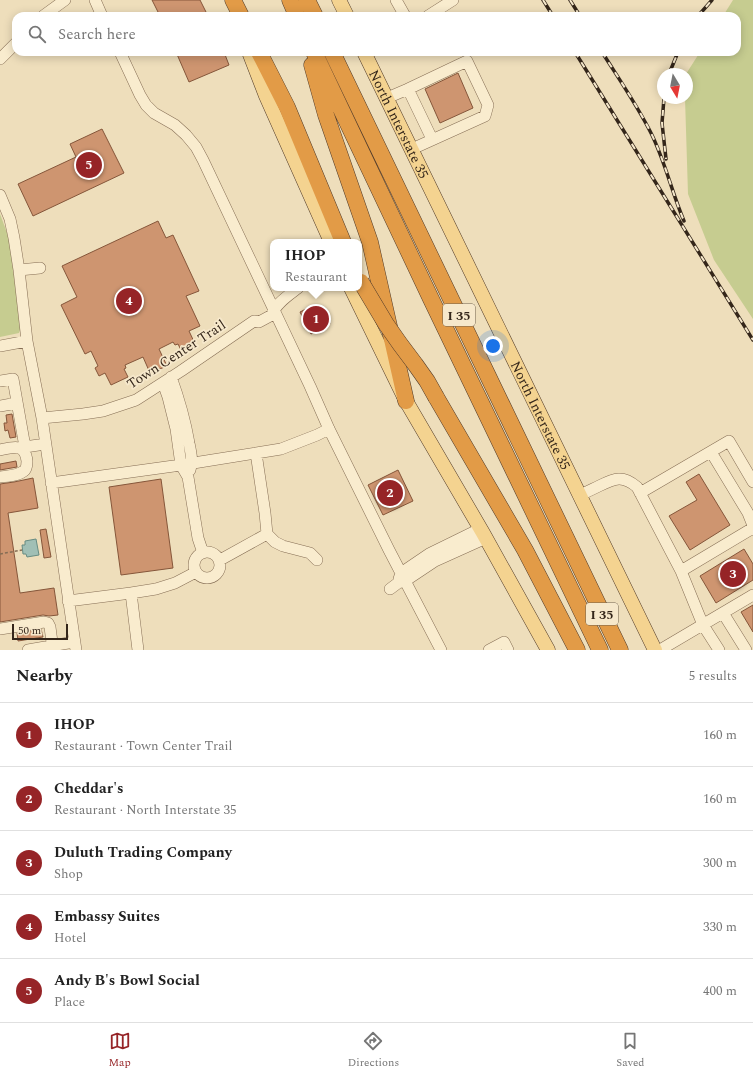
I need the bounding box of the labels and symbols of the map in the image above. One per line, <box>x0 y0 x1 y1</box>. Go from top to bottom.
street label: North Interstate 35 <box>363 66 434 182</box>
north arrow <box>657 68 693 104</box>
pin: 5 <box>76 150 102 180</box>
pin: 4 <box>116 286 142 316</box>
pin: 1 <box>303 304 329 334</box>
road number: I 35 <box>443 304 475 326</box>
street label: Town Center Trail <box>123 314 230 394</box>
your location <box>483 336 503 356</box>
street label: North Interstate 35 <box>505 357 576 474</box>
pin: 2 <box>377 478 403 508</box>
pin: 3 <box>720 559 746 589</box>
road number: I 35 <box>586 603 618 625</box>
scale bar <box>12 622 68 641</box>

